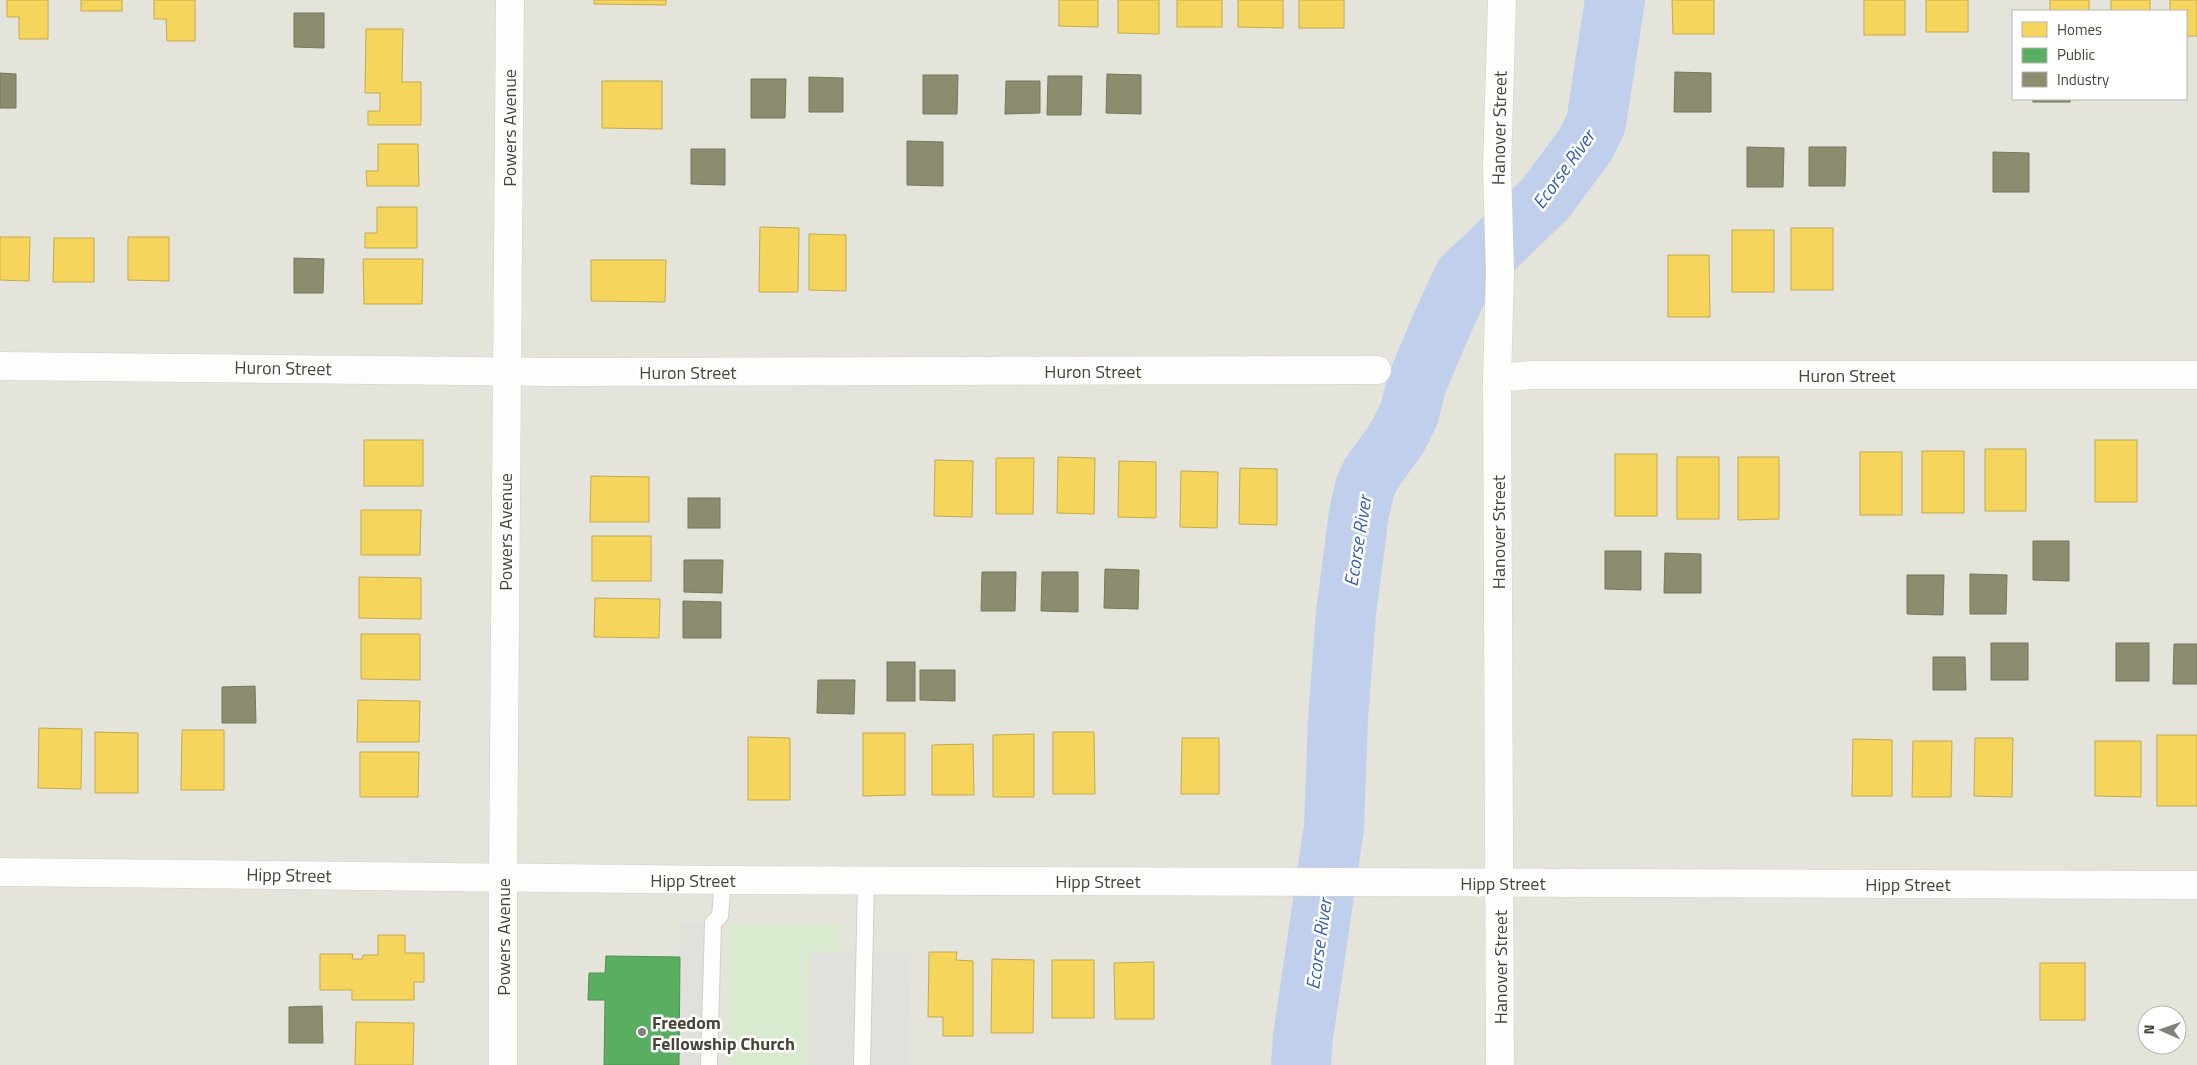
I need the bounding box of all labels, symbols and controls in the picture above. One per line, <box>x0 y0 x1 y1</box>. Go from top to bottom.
legend <box>2012 10 2187 100</box>
text: Homes <box>2057 18 2102 41</box>
text: Public <box>2057 43 2095 66</box>
text: Industry <box>2057 68 2109 91</box>
street label: Powers Avenue <box>496 69 523 187</box>
street label: Hanover Street <box>1485 70 1514 185</box>
water label: Ecorse River <box>1524 122 1603 214</box>
street label: Huron Street <box>234 354 333 382</box>
street label: Huron Street <box>1044 358 1142 385</box>
street label: Huron Street <box>639 359 737 386</box>
street label: Huron Street <box>1798 362 1896 389</box>
street label: Powers Avenue <box>492 473 519 591</box>
street label: Hanover Street <box>1485 474 1512 589</box>
water label: Ecorse River <box>1336 492 1379 588</box>
street label: Hipp Street <box>246 861 333 889</box>
street label: Hipp Street <box>650 867 736 894</box>
street label: Hipp Street <box>1055 868 1141 895</box>
street label: Hipp Street <box>1460 870 1546 897</box>
street label: Hipp Street <box>1865 871 1951 898</box>
street label: Powers Avenue <box>490 878 517 996</box>
water label: Ecorse River <box>1297 895 1339 991</box>
street label: Hanover Street <box>1487 909 1514 1024</box>
north arrow <box>2137 1005 2187 1055</box>
place label: Freedom Fellowship Church <box>652 1009 795 1057</box>
text: N <box>2138 1024 2159 1035</box>
marker: Freedom Fellowship Church <box>636 1026 648 1038</box>

